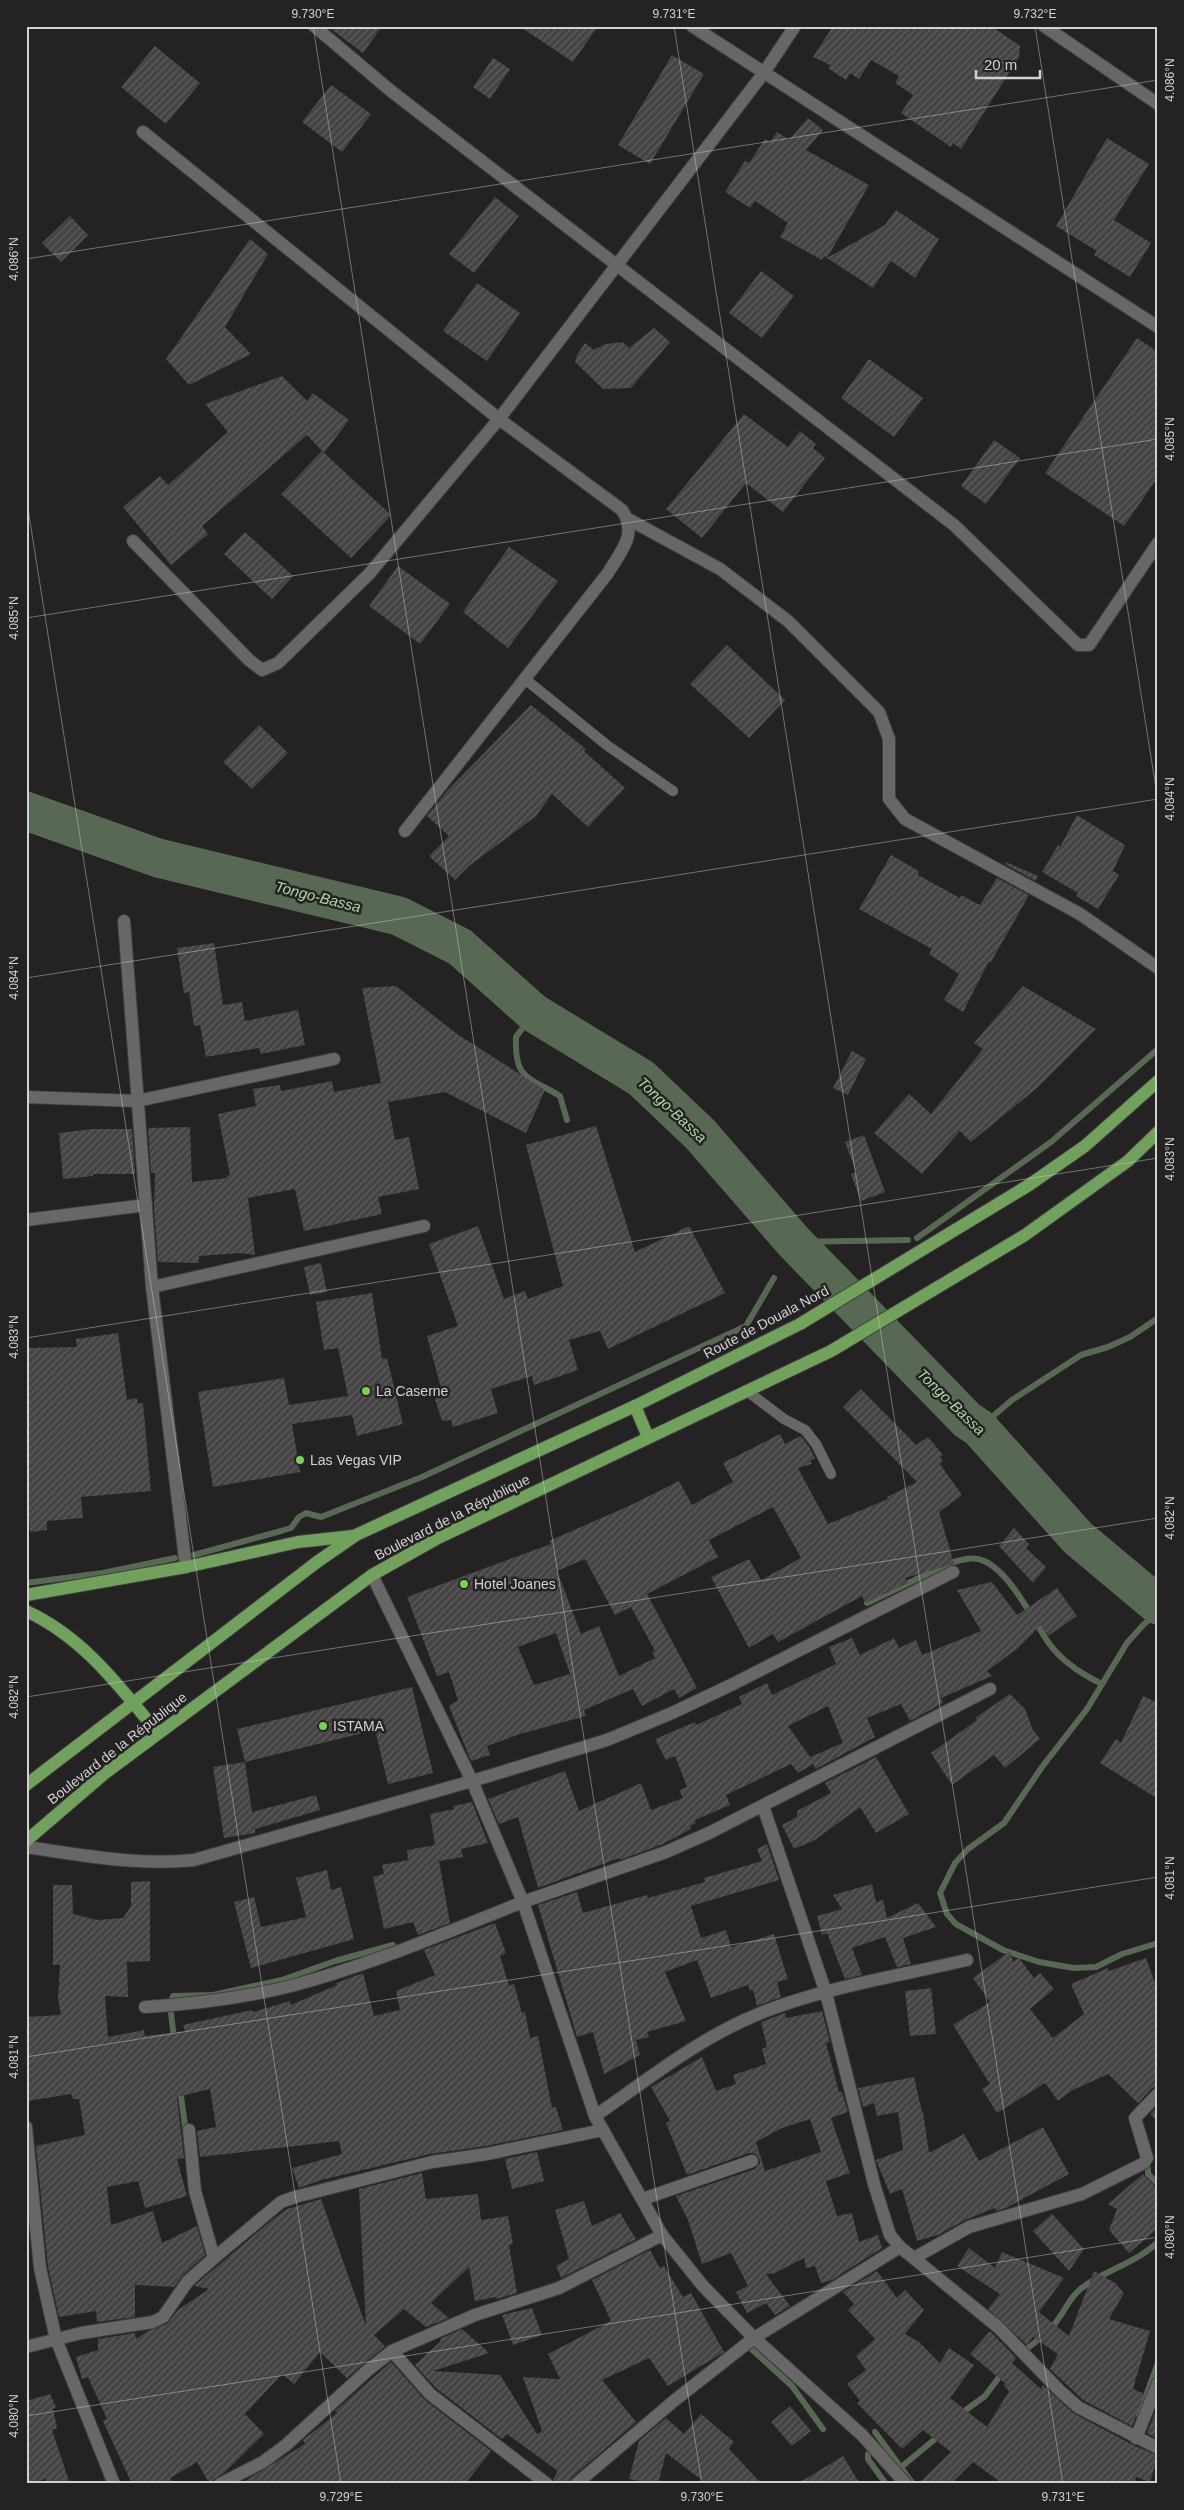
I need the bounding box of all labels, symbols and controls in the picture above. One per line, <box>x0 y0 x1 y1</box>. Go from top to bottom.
text: 9.730°E <box>292 7 334 21</box>
text: 9.731°E <box>653 7 695 21</box>
text: 9.732°E <box>1014 7 1056 21</box>
scale bar <box>976 48 1040 80</box>
text: 20 m <box>984 56 1017 73</box>
text: 4.086°N <box>1163 58 1177 102</box>
text: 4.086°N <box>7 237 21 281</box>
text: 4.085°N <box>1163 417 1177 461</box>
text: 4.085°N <box>7 596 21 640</box>
text: 4.084°N <box>1163 777 1177 821</box>
water label: Tongo-Bassa <box>273 878 363 915</box>
text: 4.084°N <box>7 956 21 1000</box>
water label: Tongo-Bassa <box>634 1073 710 1146</box>
text: 4.083°N <box>1163 1137 1177 1181</box>
street label: Route de Douala Nord <box>701 1282 831 1362</box>
text: 4.083°N <box>7 1315 21 1359</box>
water label: Tongo-Bassa <box>914 1365 989 1438</box>
place label: La Caserne <box>376 1383 449 1399</box>
marker: La Caserne <box>360 1385 372 1397</box>
place label: Las Vegas VIP <box>310 1452 402 1468</box>
marker: Las Vegas VIP <box>294 1454 306 1466</box>
street label: Boulevard de la République <box>372 1471 532 1563</box>
text: 4.082°N <box>1163 1496 1177 1540</box>
place label: Hotel Joanes <box>474 1576 556 1592</box>
marker: Hotel Joanes <box>458 1578 470 1590</box>
text: 4.082°N <box>7 1675 21 1719</box>
street label: Boulevard de la République <box>44 1689 190 1807</box>
place label: ISTAMA <box>333 1718 385 1734</box>
marker: ISTAMA <box>317 1720 329 1732</box>
text: 4.081°N <box>1163 1856 1177 1900</box>
text: 4.081°N <box>7 2035 21 2079</box>
text: 4.080°N <box>1163 2215 1177 2259</box>
text: 4.080°N <box>7 2394 21 2438</box>
text: 9.729°E <box>320 2490 362 2504</box>
text: 9.730°E <box>681 2490 723 2504</box>
text: 9.731°E <box>1042 2490 1084 2504</box>

